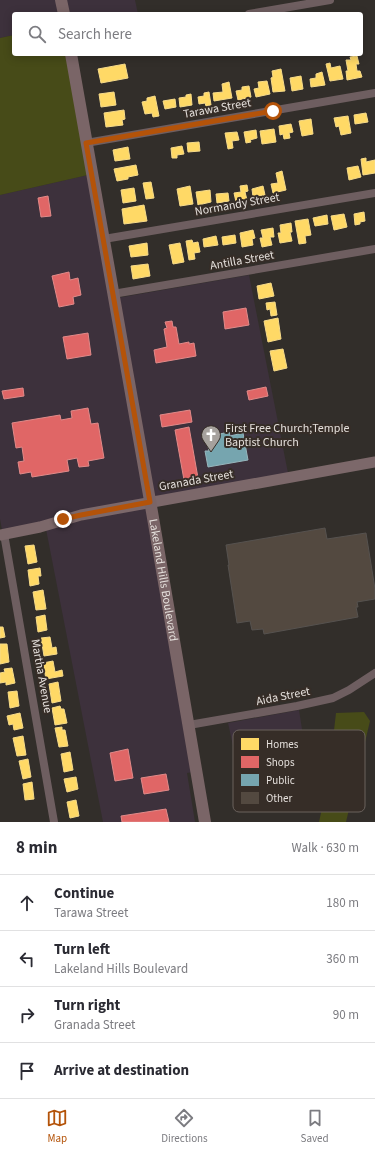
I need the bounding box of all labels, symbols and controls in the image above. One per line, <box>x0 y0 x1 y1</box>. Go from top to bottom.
search box <box>12 12 363 56</box>
icon: search <box>26 23 48 45</box>
text: Search here <box>58 24 132 45</box>
street label: Tarawa Street <box>182 94 252 123</box>
route start <box>264 102 282 120</box>
street label: Normandy Street <box>193 189 281 220</box>
street label: Antilla Street <box>209 247 275 274</box>
place label: First Free Church;Temple Baptist Church <box>225 420 349 451</box>
church icon: First Free Church;Temple Baptist Church <box>200 424 222 452</box>
street label: Granada Street <box>158 466 235 495</box>
route end <box>54 510 72 528</box>
street label: Lakeland Hills Boulevard <box>144 517 182 643</box>
street label: Martha Avenue <box>27 638 56 715</box>
street label: Aida Street <box>255 683 312 710</box>
legend <box>233 730 365 812</box>
text: Homes <box>266 737 299 752</box>
text: Shops <box>266 755 295 770</box>
text: Public <box>266 773 295 788</box>
text: Other <box>266 791 292 806</box>
text: 8 min <box>16 836 57 860</box>
text: Walk · 630 m <box>291 839 359 857</box>
text: Continue <box>54 883 114 904</box>
icon: ahead <box>16 892 38 914</box>
text: 180 m <box>326 894 359 912</box>
text: Tarawa Street <box>54 904 128 922</box>
text: Turn left <box>54 939 110 960</box>
icon: left <box>16 948 38 970</box>
text: 360 m <box>326 950 359 968</box>
text: Lakeland Hills Boulevard <box>54 960 188 978</box>
text: Turn right <box>54 995 120 1016</box>
icon: right <box>16 1004 38 1026</box>
text: 90 m <box>333 1006 359 1024</box>
text: Granada Street <box>54 1016 135 1034</box>
icon: arrive <box>16 1060 38 1082</box>
text: Arrive at destination <box>54 1060 189 1081</box>
tab: Map <box>46 1107 68 1146</box>
tab: Directions <box>161 1107 208 1146</box>
tab: Saved <box>301 1107 329 1146</box>

